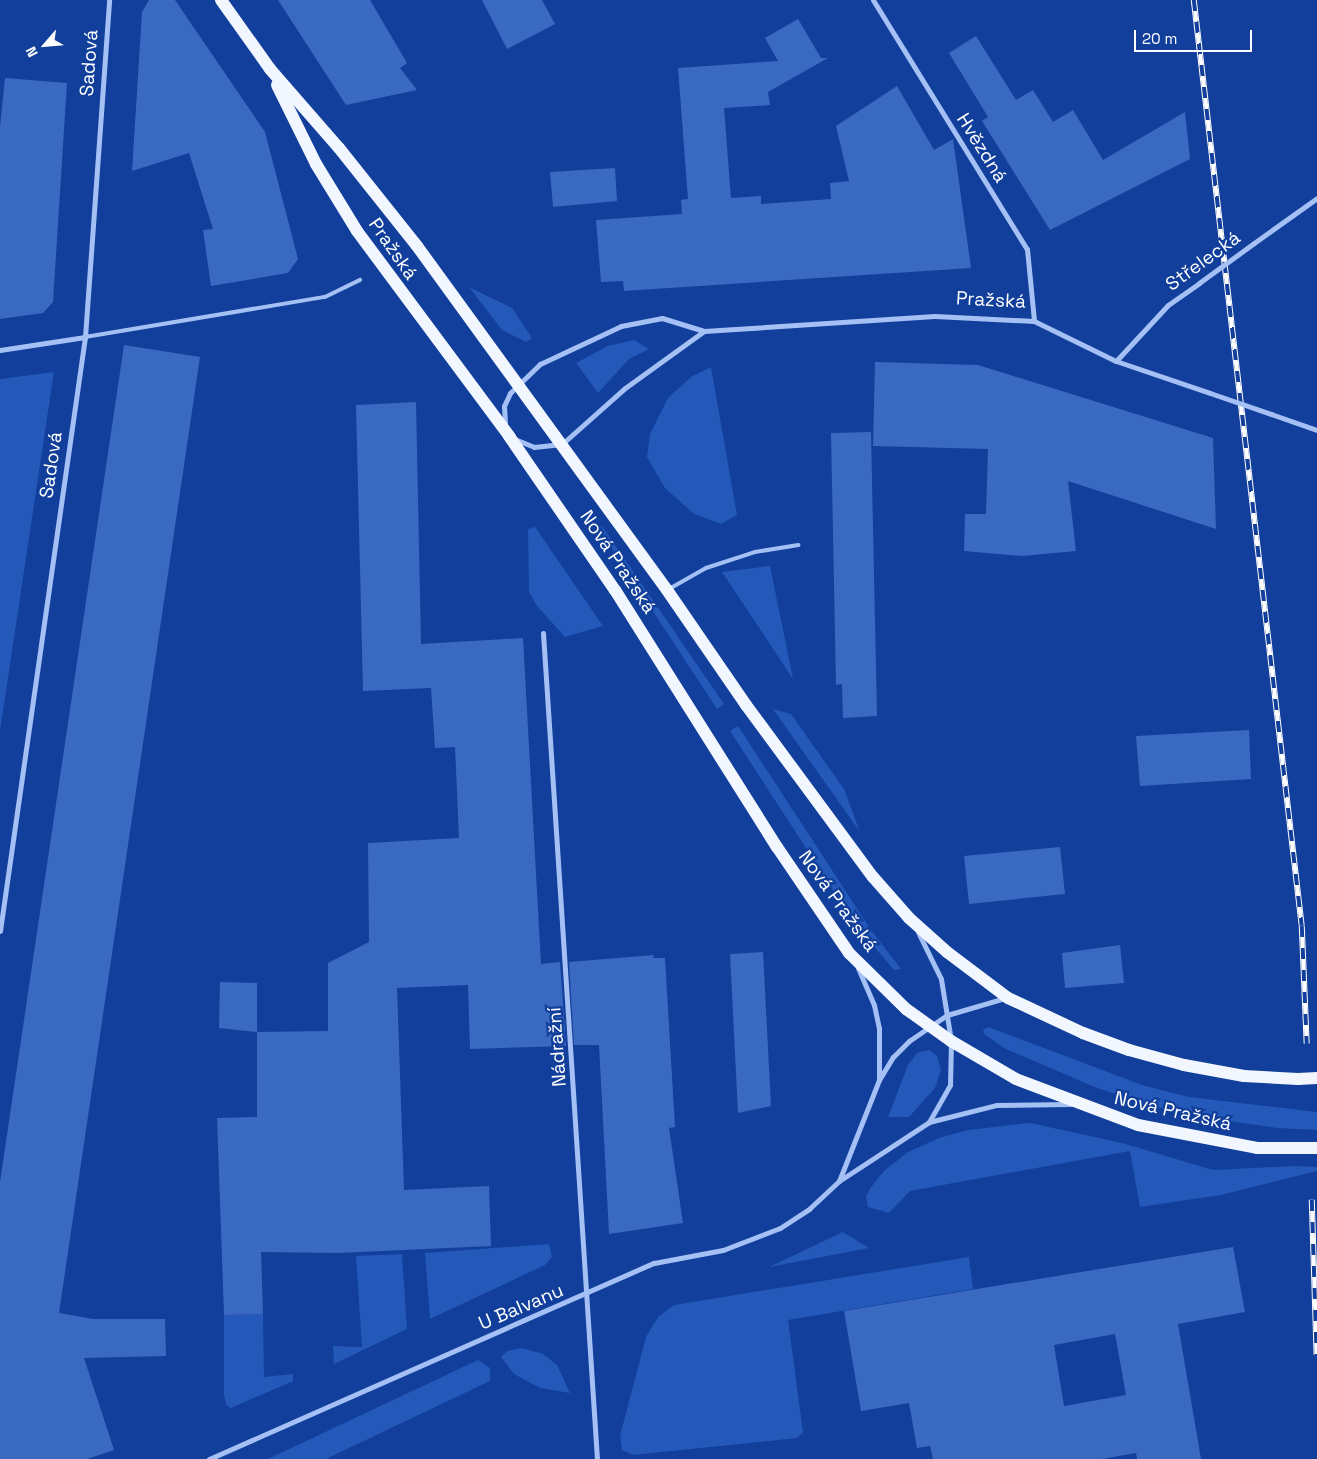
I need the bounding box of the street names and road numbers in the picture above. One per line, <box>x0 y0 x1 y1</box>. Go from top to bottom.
street label: Sadová <box>75 29 103 97</box>
street label: Hvězdná <box>952 109 1012 187</box>
street label: Pražská <box>364 214 422 284</box>
street label: Střelecká <box>1161 226 1245 296</box>
street label: Pražská <box>955 287 1027 313</box>
street label: Sadová <box>35 430 67 500</box>
street label: Nová Pražská <box>575 506 661 618</box>
street label: Nová Pražská <box>794 846 882 956</box>
street label: Nádražní <box>543 1007 571 1087</box>
street label: Nová Pražská <box>1112 1086 1234 1136</box>
street label: U Balvanu <box>475 1279 567 1335</box>

